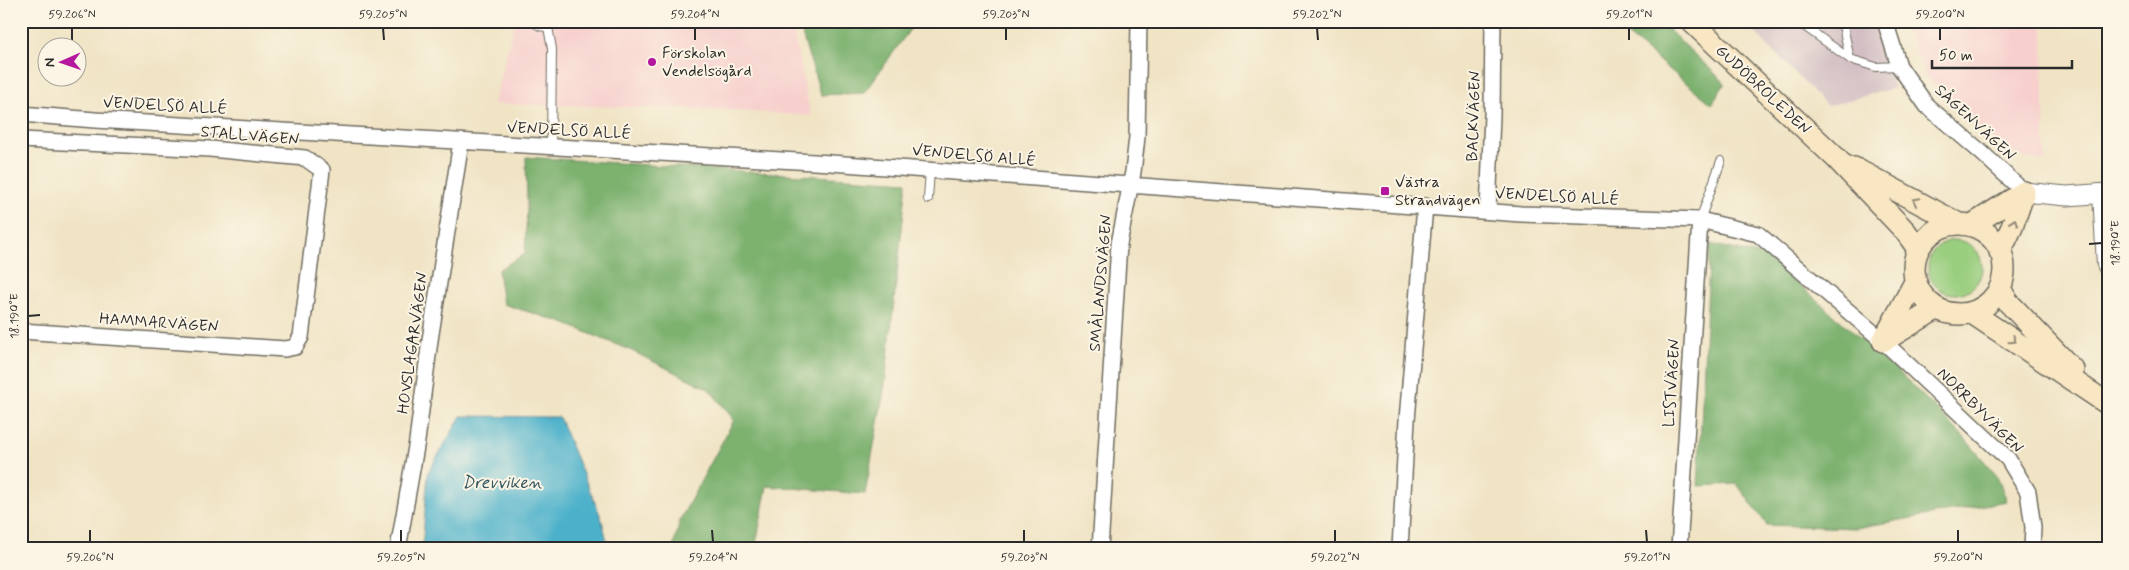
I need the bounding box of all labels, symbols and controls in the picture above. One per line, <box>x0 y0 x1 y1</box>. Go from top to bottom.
text: 59.206°N <box>48 7 96 23</box>
text: 59.205°N <box>359 7 407 23</box>
text: 59.204°N <box>670 7 720 23</box>
text: 59.203°N <box>983 7 1029 23</box>
text: 59.202°N <box>1292 7 1342 23</box>
text: 59.201°N <box>1606 7 1652 23</box>
text: 59.200°N <box>1915 7 1965 23</box>
north arrow <box>38 38 88 88</box>
scale bar <box>1932 38 2072 70</box>
street label: GUDÖBROLEDEN <box>1711 40 1815 140</box>
place label: Förskolan Vendelsögård <box>662 43 751 82</box>
text: 50 m <box>1939 46 1973 66</box>
marker: Förskolan Vendelsögård <box>646 56 658 68</box>
text: N <box>41 57 59 67</box>
street label: BACKVÄGEN <box>1462 70 1486 162</box>
street label: SÅGENVÄGEN <box>1930 80 2020 166</box>
street label: VENDELSÖ ALLÉ <box>102 92 228 120</box>
street label: VENDELSÖ ALLÉ <box>506 117 632 145</box>
street label: STALLVÄGEN <box>200 121 300 151</box>
street label: VENDELSÖ ALLÉ <box>911 140 1037 172</box>
place label: Västra Strandvägen <box>1395 172 1480 211</box>
street label: VENDELSÖ ALLÉ <box>1494 183 1620 211</box>
marker: Västra Strandvägen <box>1379 185 1391 197</box>
one-way arrow <box>1913 197 1922 207</box>
street label: SMÅLANDSVÄGEN <box>1085 214 1117 352</box>
one-way arrow <box>2008 219 2018 227</box>
text: 18.190°E <box>2108 220 2124 266</box>
street label: HOVSLAGARVÄGEN <box>393 271 433 415</box>
text: 18.190°E <box>7 293 23 339</box>
street label: HAMMARVÄGEN <box>98 308 220 338</box>
one-way arrow <box>2007 333 2016 343</box>
street label: LISTVÄGEN <box>1658 338 1686 428</box>
street label: NORRBYVÄGEN <box>1932 363 2028 459</box>
water label: Drevviken <box>462 471 542 495</box>
text: 59.206°N <box>66 550 114 566</box>
text: 59.205°N <box>377 550 425 566</box>
text: 59.204°N <box>688 550 738 566</box>
text: 59.203°N <box>1001 550 1047 566</box>
text: 59.202°N <box>1310 550 1360 566</box>
text: 59.201°N <box>1624 550 1670 566</box>
text: 59.200°N <box>1933 550 1983 566</box>

